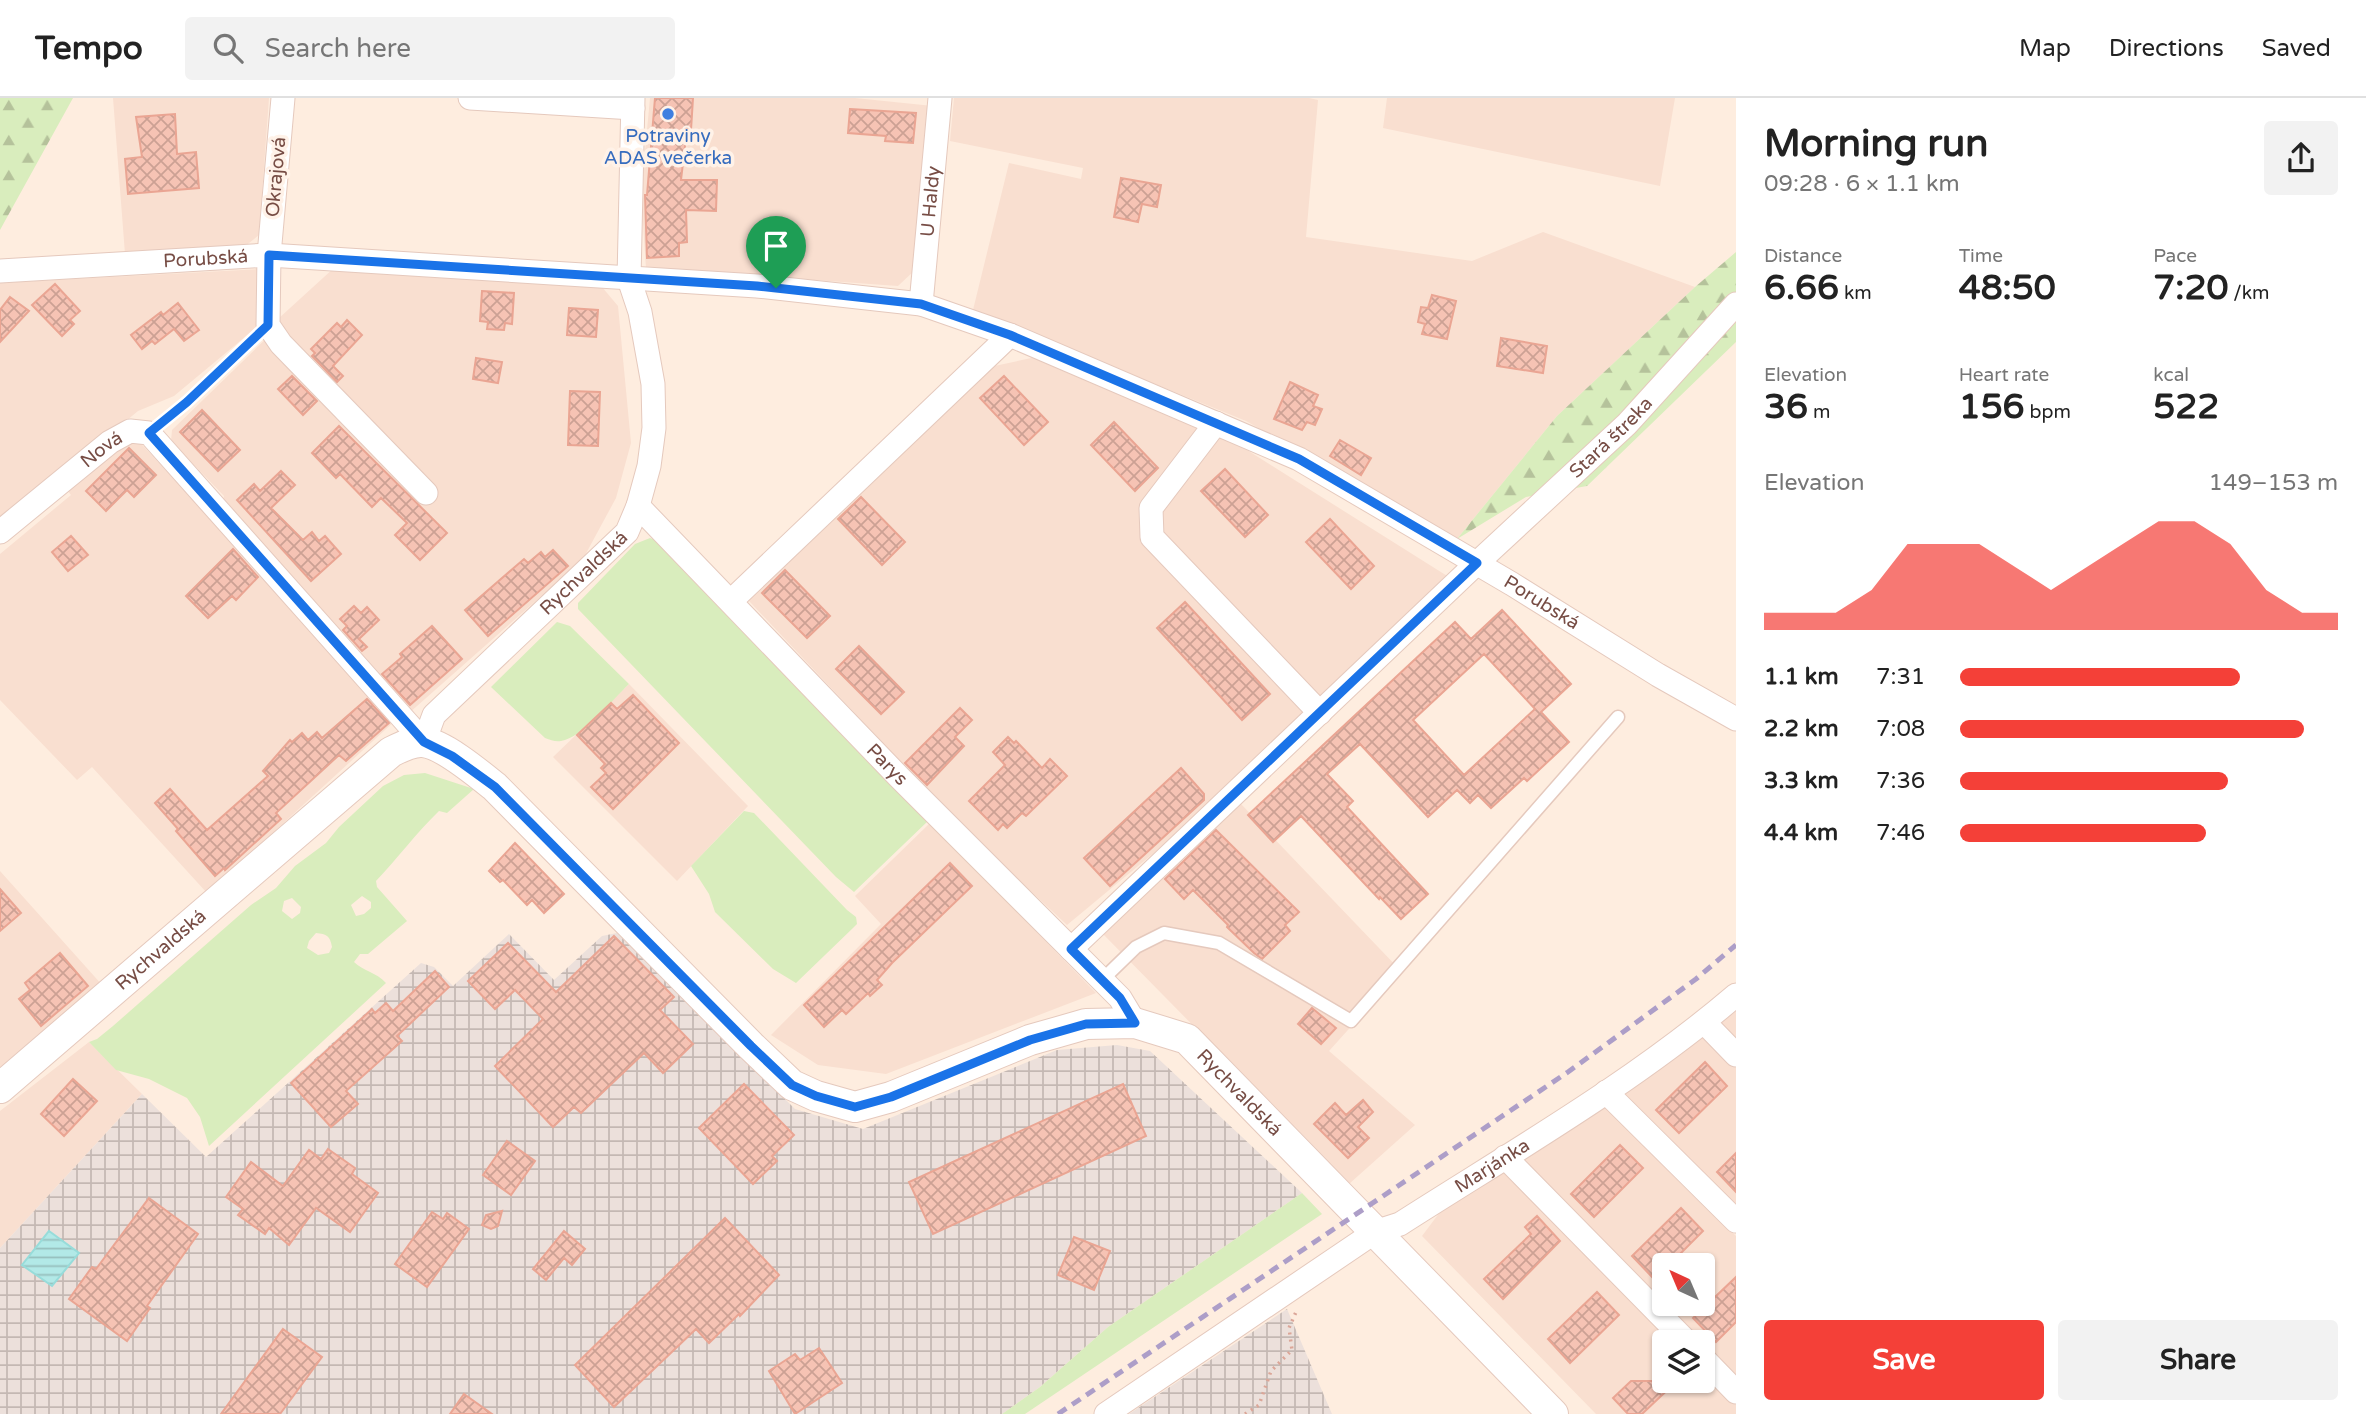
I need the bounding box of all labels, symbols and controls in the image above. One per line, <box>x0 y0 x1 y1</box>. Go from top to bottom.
search box <box>185 17 675 80</box>
text: Tempo <box>35 29 143 68</box>
icon: search <box>209 29 247 67</box>
text: Search here <box>265 33 411 64</box>
text: Map <box>2019 34 2071 63</box>
text: Directions <box>2109 34 2224 63</box>
text: Saved <box>2262 34 2331 63</box>
marker: Potraviny ADAS večerka <box>660 106 676 122</box>
text: Morning run <box>1764 121 1988 167</box>
button: share <box>2264 121 2338 195</box>
place label: Potraviny ADAS večerka <box>604 125 732 169</box>
street label: Okrajová <box>262 136 290 218</box>
street label: U Haldy <box>916 165 945 238</box>
text: 09:28 · 6 × 1.1 km <box>1764 170 1960 198</box>
pin <box>746 216 806 288</box>
icon: arrive <box>757 227 795 265</box>
street label: Porubská <box>163 245 249 272</box>
text: Distance <box>1764 245 1842 267</box>
text: Time <box>1959 245 2003 267</box>
text: Pace <box>2153 245 2197 267</box>
text: 6.66 <box>1764 267 1839 309</box>
text: 48:50 <box>1959 267 2056 309</box>
text: 7:20 <box>2153 267 2228 309</box>
text: km <box>1839 282 1872 304</box>
text: /km <box>2228 282 2270 304</box>
text: Elevation <box>1764 364 1847 386</box>
text: Heart rate <box>1959 364 2049 386</box>
text: kcal <box>2153 364 2189 386</box>
text: 36 <box>1764 386 1808 428</box>
text: 156 <box>1959 386 2025 428</box>
text: 522 <box>2153 386 2219 428</box>
street label: Stará štreka <box>1565 392 1657 483</box>
text: m <box>1808 401 1830 423</box>
text: bpm <box>2025 401 2071 423</box>
street label: Nová <box>76 426 126 472</box>
text: Elevation <box>1764 469 1865 497</box>
text: 149–153 m <box>2209 469 2338 497</box>
street label: Rychvaldská <box>535 526 632 620</box>
street label: Porubská <box>1500 571 1583 634</box>
text: 1.1 km <box>1764 663 1839 691</box>
text: 7:31 <box>1876 663 1925 691</box>
text: 2.2 km <box>1764 715 1839 743</box>
text: 7:08 <box>1876 715 1925 743</box>
street label: Parys <box>862 739 912 790</box>
text: 3.3 km <box>1764 767 1839 795</box>
text: 7:36 <box>1876 767 1925 795</box>
text: 4.4 km <box>1764 819 1838 847</box>
text: 7:46 <box>1876 819 1925 847</box>
street label: Rychvaldská <box>111 905 211 995</box>
street label: Rychvaldská <box>1192 1045 1287 1141</box>
street label: Marjánka <box>1451 1134 1534 1198</box>
north arrow <box>1652 1253 1715 1316</box>
map controls <box>1652 1253 1715 1393</box>
button: Save <box>1764 1320 2044 1400</box>
button: Share <box>2058 1320 2338 1400</box>
button: layers <box>1652 1330 1715 1393</box>

